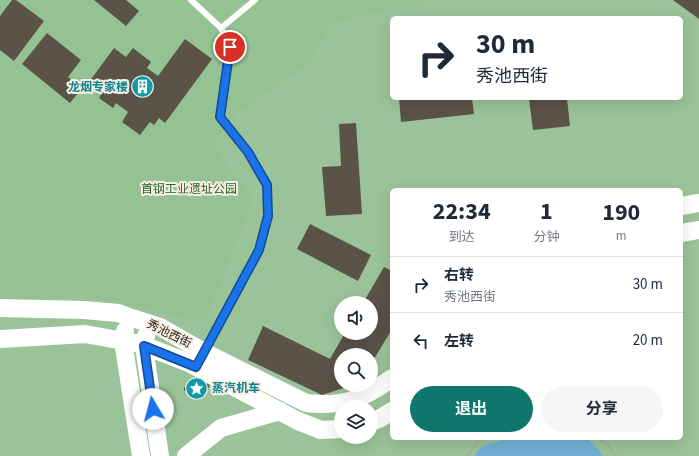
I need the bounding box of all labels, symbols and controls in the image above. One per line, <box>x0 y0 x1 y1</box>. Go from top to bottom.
text: 30 m <box>476 24 535 64</box>
pin <box>213 30 247 64</box>
icon: right <box>410 32 462 84</box>
icon: arrive <box>219 36 241 58</box>
text: 秀池西街 <box>476 64 548 89</box>
building icon: 龙烟专家楼 <box>130 74 156 100</box>
place label: 龙烟专家楼 <box>68 79 128 96</box>
park label: 首钢工业遗址公园 <box>141 181 237 198</box>
text: 22:34 <box>433 194 491 229</box>
text: 1 <box>540 194 553 229</box>
text: 190 <box>602 195 640 230</box>
text: m <box>616 227 627 245</box>
text: 到达 <box>449 228 475 246</box>
text: 分钟 <box>533 228 559 246</box>
text: 右转 <box>444 265 474 286</box>
icon: right <box>410 274 432 296</box>
text: 30 m <box>633 274 663 295</box>
text: 秀池西街 <box>444 288 496 306</box>
map controls <box>334 296 378 444</box>
button: sound <box>334 296 378 340</box>
street label: 秀池西街 <box>144 316 194 352</box>
icon: left <box>410 330 432 352</box>
text: 20 m <box>633 330 663 351</box>
text: 左转 <box>444 331 474 352</box>
button: search <box>334 348 378 392</box>
place icon: 蒸汽机车 <box>184 375 210 401</box>
place label: 蒸汽机车 <box>212 380 260 397</box>
button: 退出 <box>410 386 533 432</box>
button: 分享 <box>541 386 663 432</box>
position arrow <box>132 388 174 430</box>
button: layers <box>334 400 378 444</box>

